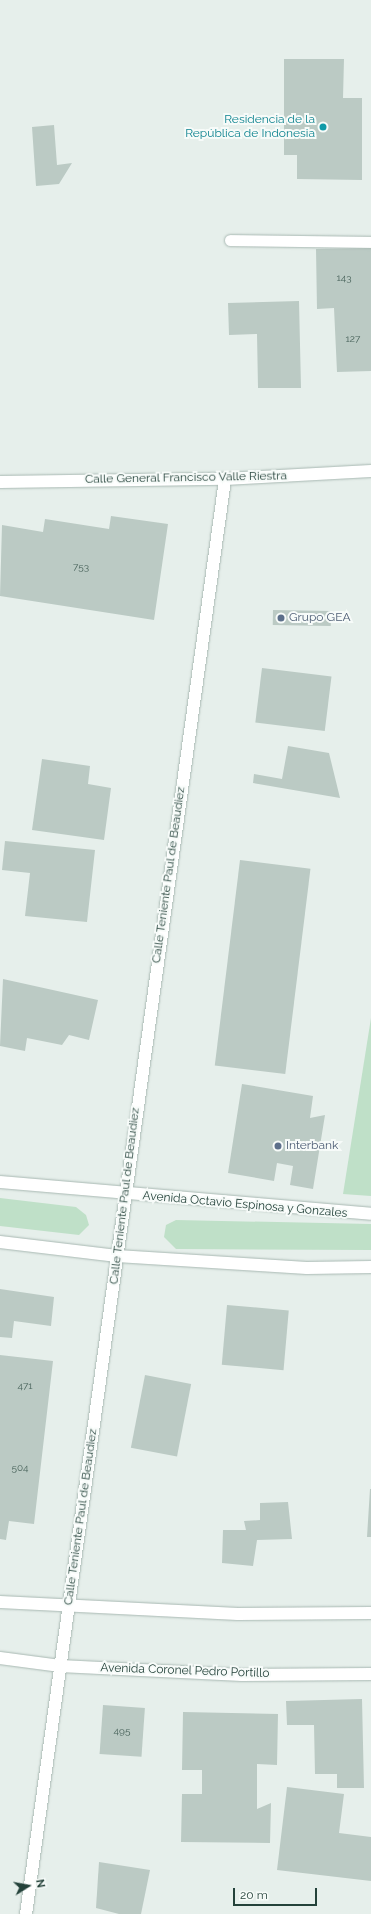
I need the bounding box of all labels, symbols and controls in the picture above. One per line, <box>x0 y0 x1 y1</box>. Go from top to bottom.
place label: Residencia de la República de Indonesia <box>185 113 315 141</box>
marker: Residencia de la República de Indonesia <box>318 122 328 132</box>
house number: 143 <box>336 272 352 284</box>
house number: 127 <box>346 333 360 345</box>
street label: Calle General Francisco Valle Riestra <box>84 469 288 487</box>
house number: 753 <box>73 561 89 573</box>
place label: Grupo GEA <box>289 611 351 625</box>
marker: Grupo GEA <box>276 613 286 623</box>
street label: Calle Teniente Paul de Beaudiez <box>149 786 189 964</box>
street label: Calle Teniente Paul de Beaudiez <box>107 1106 143 1286</box>
place label: Interbank <box>286 1139 338 1153</box>
marker: Interbank <box>273 1141 283 1151</box>
street label: Avenida Octavio Espinosa y Gonzales <box>142 1189 348 1221</box>
house number: 471 <box>17 1380 33 1392</box>
street label: Calle Teniente Paul de Beaudiez <box>61 1428 101 1606</box>
house number: 504 <box>11 1462 29 1474</box>
street label: Avenida Coronel Pedro Portillo <box>100 1661 270 1681</box>
house number: 495 <box>114 1725 130 1737</box>
north arrow <box>8 1866 48 1906</box>
text: N <box>33 1878 47 1889</box>
scale bar <box>235 1880 319 1906</box>
text: 20 m <box>240 1888 268 1902</box>

